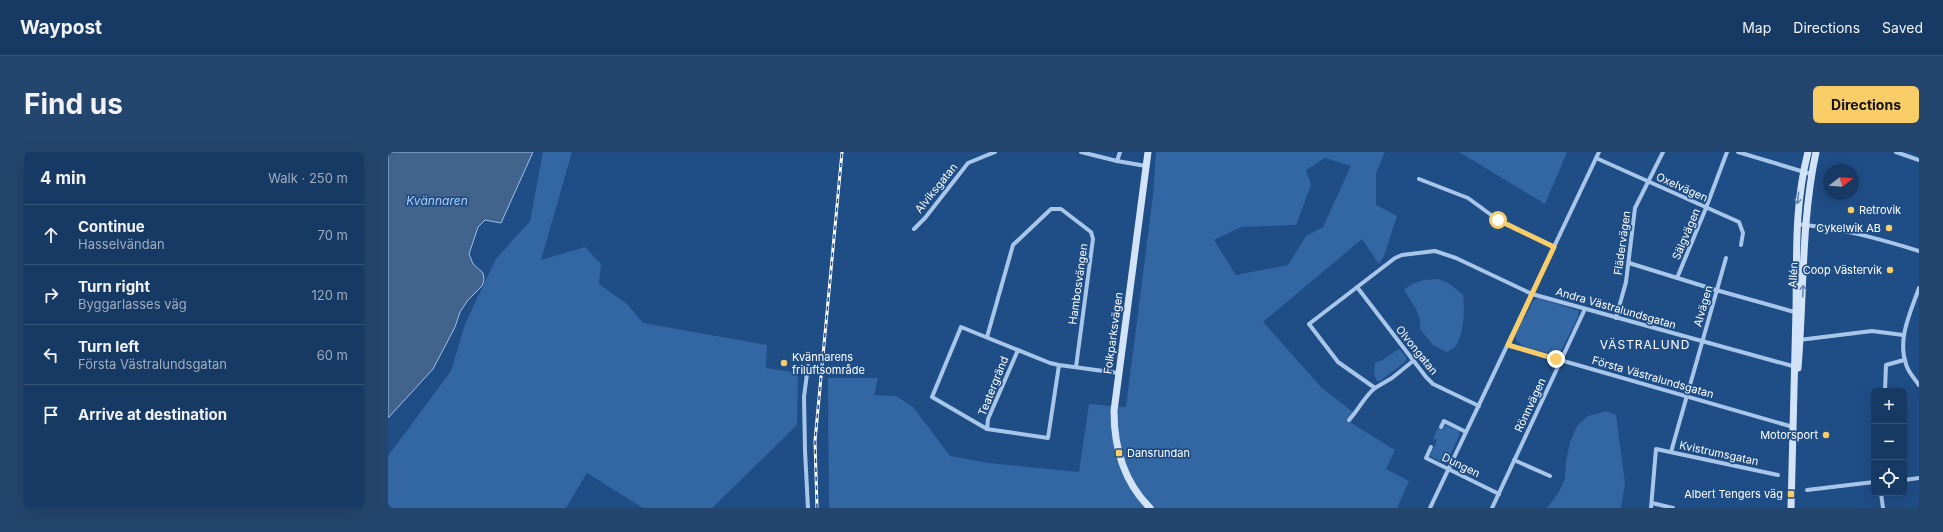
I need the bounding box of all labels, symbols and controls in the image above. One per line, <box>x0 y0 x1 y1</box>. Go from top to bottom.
text: Waypost <box>20 16 102 39</box>
text: Map <box>1742 19 1771 36</box>
text: Directions <box>1793 19 1860 36</box>
text: Saved <box>1882 19 1923 36</box>
button: Directions <box>1813 86 1919 123</box>
text: Find us <box>24 87 123 121</box>
street label: Alviksgatan <box>912 160 960 216</box>
north arrow <box>1823 164 1859 200</box>
text: 4 min <box>40 168 86 188</box>
street label: Oxelvägen <box>1654 169 1710 205</box>
text: Walk · 250 m <box>268 170 348 186</box>
one-way arrow <box>1795 191 1802 204</box>
water label: Kvännaren <box>406 193 468 208</box>
place label: Retrovik <box>1859 203 1901 217</box>
marker: Retrovik <box>1846 205 1856 215</box>
street label: Sälgvägen <box>1669 206 1703 262</box>
street label: Flädervägen <box>1611 210 1633 276</box>
route start <box>1489 211 1507 229</box>
text: Continue <box>78 217 145 236</box>
place label: Cykelwik AB <box>1816 221 1881 235</box>
marker: Cykelwik AB <box>1884 223 1894 233</box>
icon: ahead <box>40 224 62 246</box>
text: 70 m <box>318 227 348 243</box>
text: Hasselvändan <box>78 236 165 252</box>
street label: Hambosvängen <box>1065 243 1091 325</box>
street label: Allén <box>1785 262 1801 288</box>
place label: Coop Västervik <box>1803 263 1882 277</box>
marker: Coop Västervik <box>1885 265 1895 275</box>
text: Turn right <box>78 277 150 296</box>
icon: right <box>40 284 62 306</box>
street label: Andra Västralundsgatan <box>1554 284 1678 332</box>
street label: Alvägen <box>1690 284 1716 328</box>
one-way arrow <box>1799 285 1807 298</box>
text: 120 m <box>312 287 348 303</box>
street label: Folkparksvägen <box>1100 291 1126 375</box>
text: Byggarlasses väg <box>78 296 187 312</box>
street label: Olvongatan <box>1393 322 1441 378</box>
text: Turn left <box>78 337 139 356</box>
district label: VÄSTRALUND <box>1600 337 1690 352</box>
icon: left <box>40 344 62 366</box>
text: 60 m <box>317 347 348 363</box>
place label: Kvännarens friluftsområde <box>792 350 865 377</box>
route end <box>1547 350 1565 368</box>
street label: Första Västralundsgatan <box>1590 353 1716 401</box>
street label: Teatergränd <box>975 354 1011 418</box>
text: Första Västralundsgatan <box>78 356 227 372</box>
marker: Kvännarens friluftsområde <box>779 358 789 368</box>
street label: Rönnvägen <box>1511 376 1549 434</box>
map controls <box>1871 388 1907 496</box>
button: + <box>1871 388 1907 424</box>
icon: arrive <box>40 404 62 426</box>
text: Arrive at destination <box>78 405 227 424</box>
button: − <box>1871 424 1907 460</box>
place label: Motorsport <box>1760 428 1818 442</box>
marker: Motorsport <box>1821 430 1831 440</box>
street label: Kvistrumsgatan <box>1678 438 1760 468</box>
place label: Dansrundan <box>1127 446 1190 460</box>
marker: Dansrundan <box>1114 448 1124 458</box>
street label: Dungen <box>1440 450 1482 480</box>
button: locate <box>1871 460 1907 496</box>
place label: Albert Tengers väg <box>1684 487 1783 501</box>
marker: Albert Tengers väg <box>1786 489 1796 499</box>

